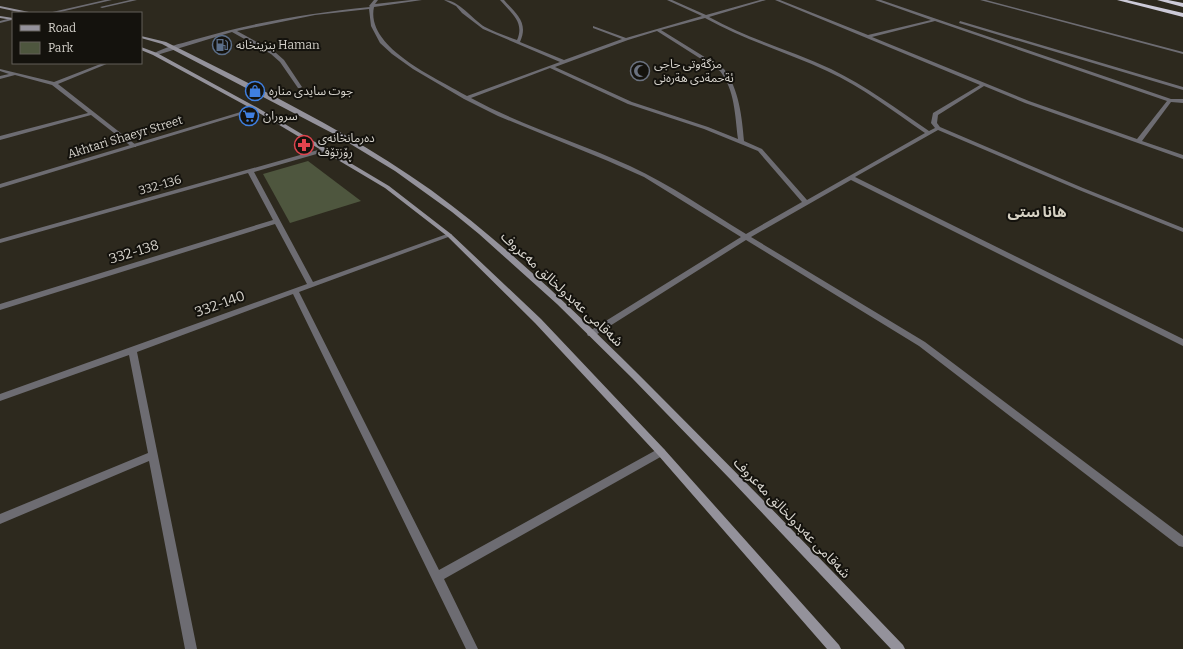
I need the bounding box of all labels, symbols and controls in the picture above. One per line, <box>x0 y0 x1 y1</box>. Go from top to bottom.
legend <box>12 12 142 64</box>
text: Road <box>48 21 76 35</box>
fuel station icon: بنزینخانە Haman <box>211 34 233 56</box>
place label: بنزینخانە Haman <box>236 38 320 52</box>
text: Park <box>48 41 74 55</box>
place label: مزگةوتی حاجی ئةحمةدی هةرەنی <box>654 57 734 85</box>
mosque icon: مزگةوتی حاجی ئةحمةدی هةرەنی <box>629 60 651 82</box>
shop icon: جوت سايدى مناره <box>244 80 266 102</box>
place label: جوت سايدى مناره <box>269 84 353 98</box>
supermarket icon: سروران <box>238 105 260 127</box>
place label: سروران <box>263 109 298 123</box>
street label: Akhtari Shaeyr Street <box>66 113 185 161</box>
place label: دەرمانخانەی ڕۆزتۆف <box>318 131 375 163</box>
pharmacy icon: دەرمانخانەی ڕۆزتۆف <box>293 134 315 156</box>
street label: 332-136 <box>137 172 183 198</box>
district label: هانا ستى <box>1008 203 1067 221</box>
street label: شەقامی عەبدولخالق مەعروف <box>497 228 627 351</box>
street label: 332-138 <box>107 236 161 268</box>
street label: 332-140 <box>193 287 247 321</box>
street label: شەقامی عەبدولخالق مەعروف <box>729 454 854 583</box>

